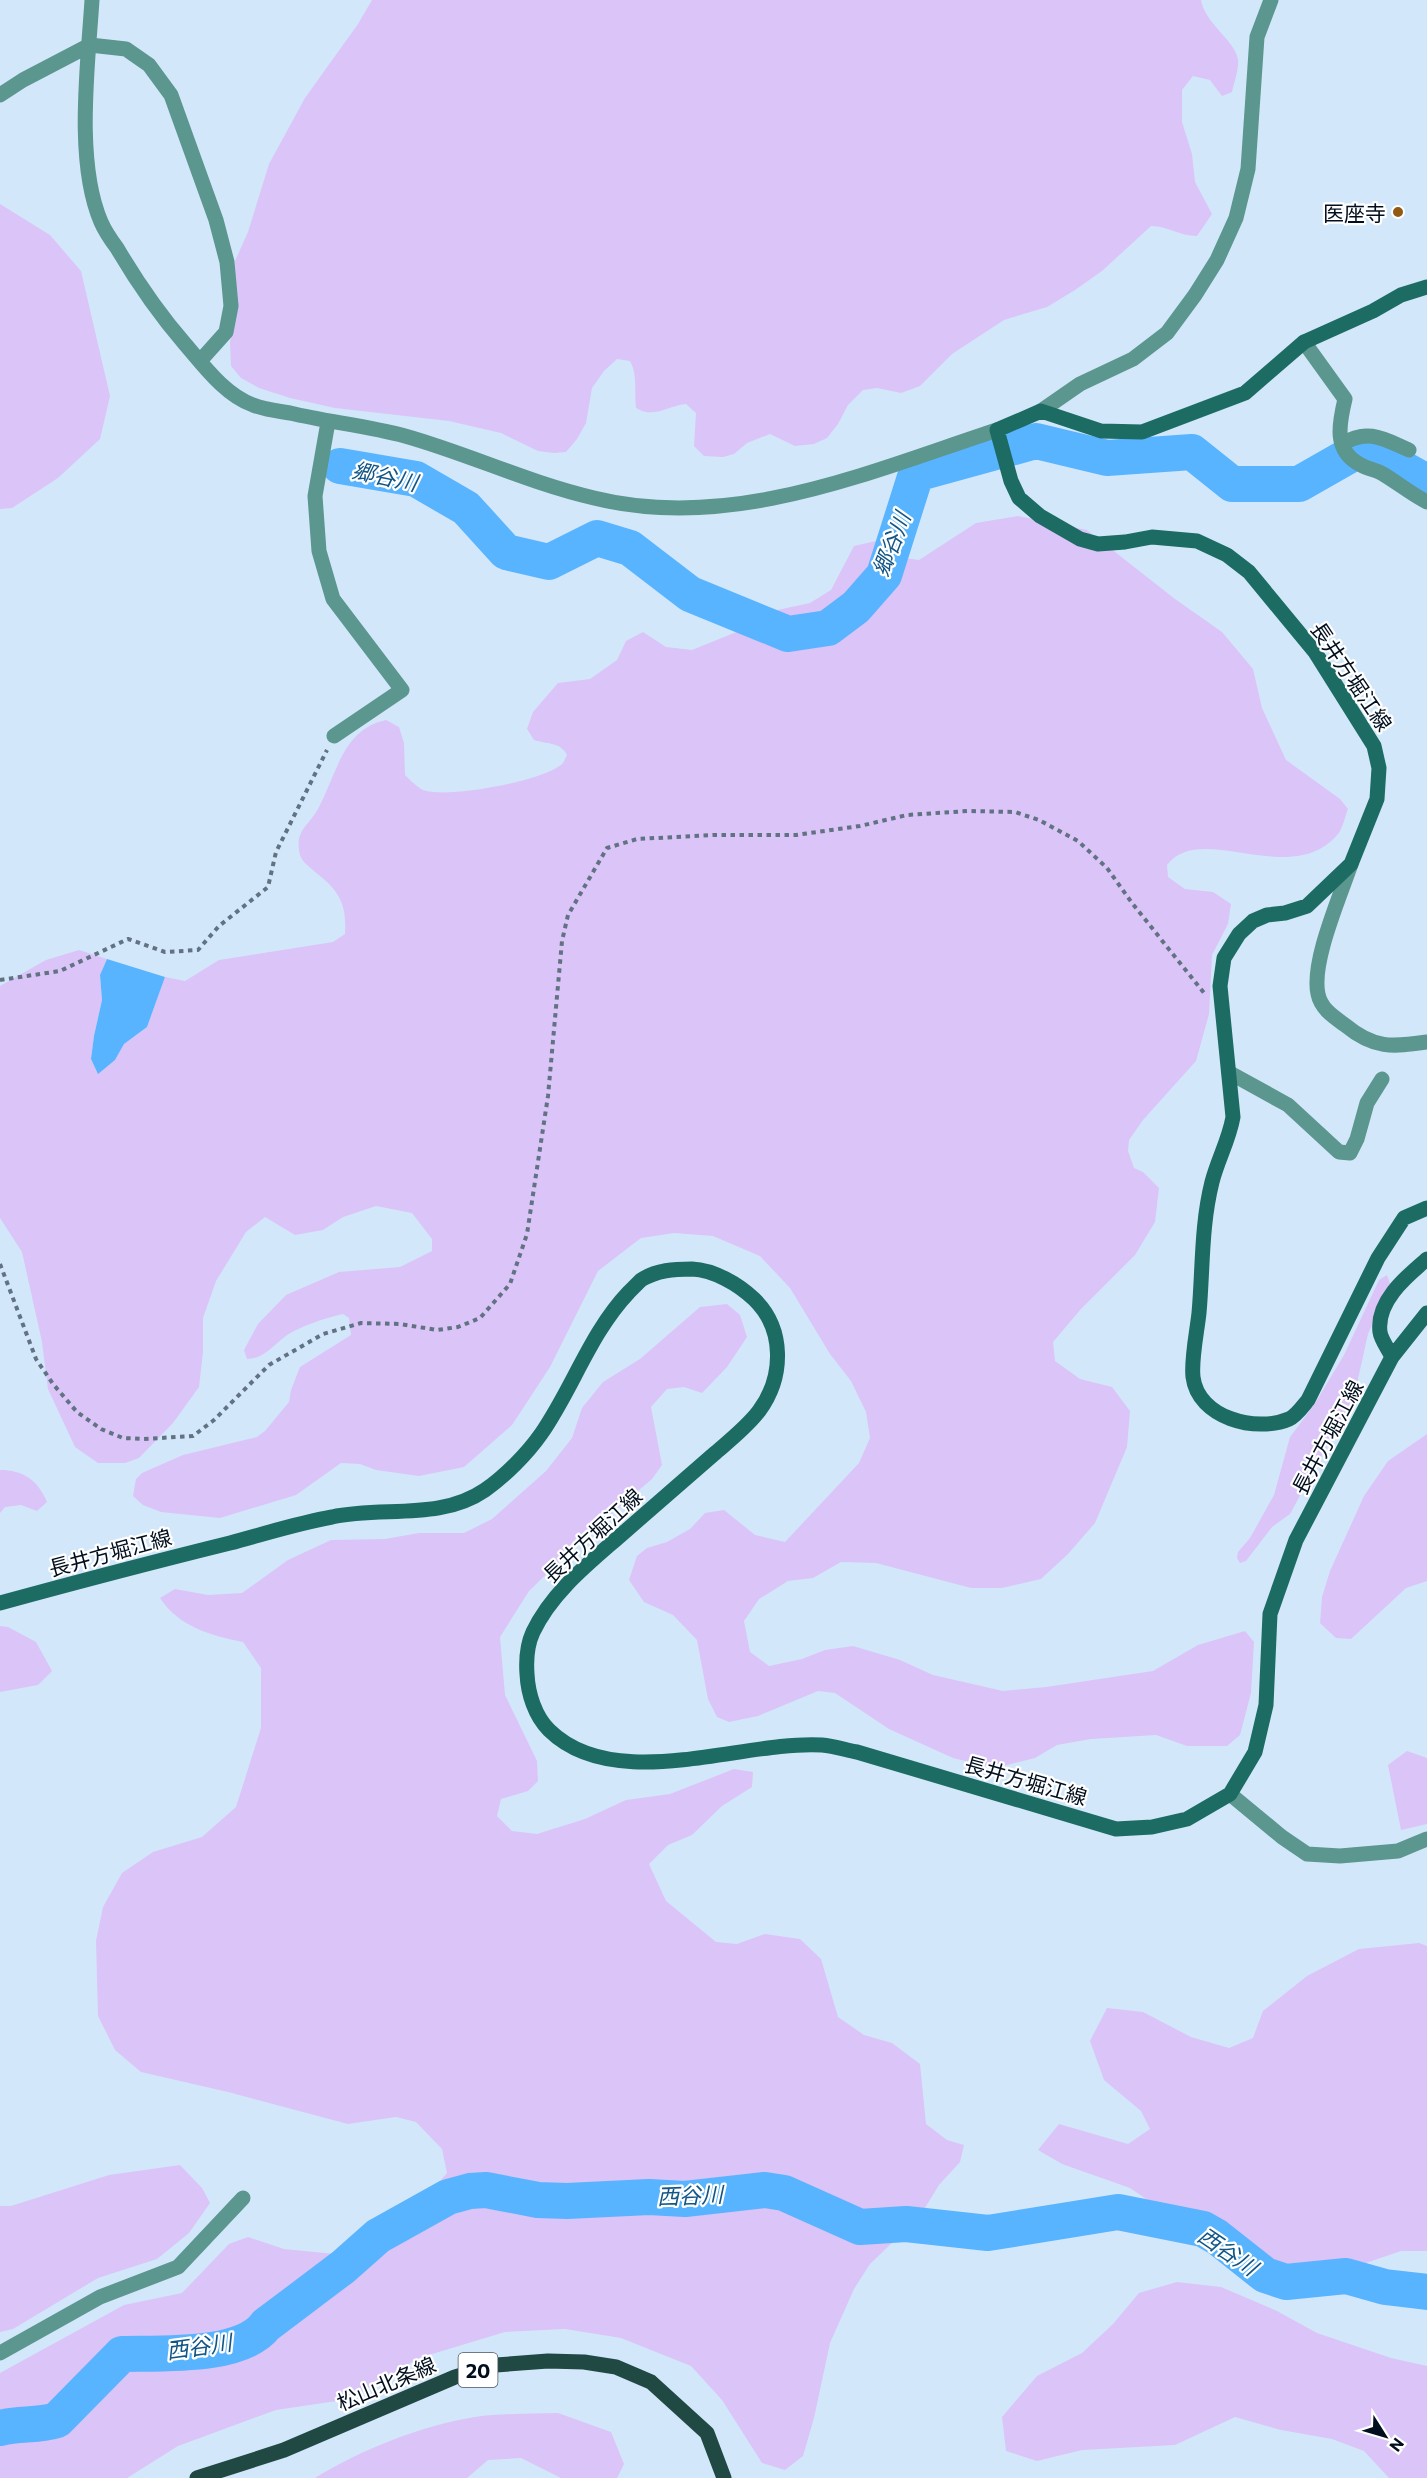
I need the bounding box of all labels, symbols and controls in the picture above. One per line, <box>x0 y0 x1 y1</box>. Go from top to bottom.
place label: 医座寺 <box>1323 200 1386 225</box>
marker: 医座寺 <box>1391 205 1405 219</box>
water label: 郷谷川 <box>350 456 422 496</box>
water label: 郷谷川 <box>867 506 916 580</box>
street label: 長井方堀江線 <box>1306 617 1398 735</box>
street label: 長井方堀江線 <box>1286 1376 1368 1498</box>
street label: 長井方堀江線 <box>537 1483 647 1587</box>
street label: 長井方堀江線 <box>46 1524 174 1580</box>
street label: 長井方堀江線 <box>962 1751 1090 1809</box>
water label: 西谷川 <box>657 2180 725 2210</box>
water label: 西谷川 <box>1193 2221 1265 2282</box>
water label: 西谷川 <box>164 2328 236 2364</box>
street label: 松山北条線 <box>333 2351 439 2415</box>
road number: 20 <box>458 2353 498 2387</box>
north arrow <box>1355 2406 1415 2466</box>
text: N <box>1386 2435 1409 2456</box>

